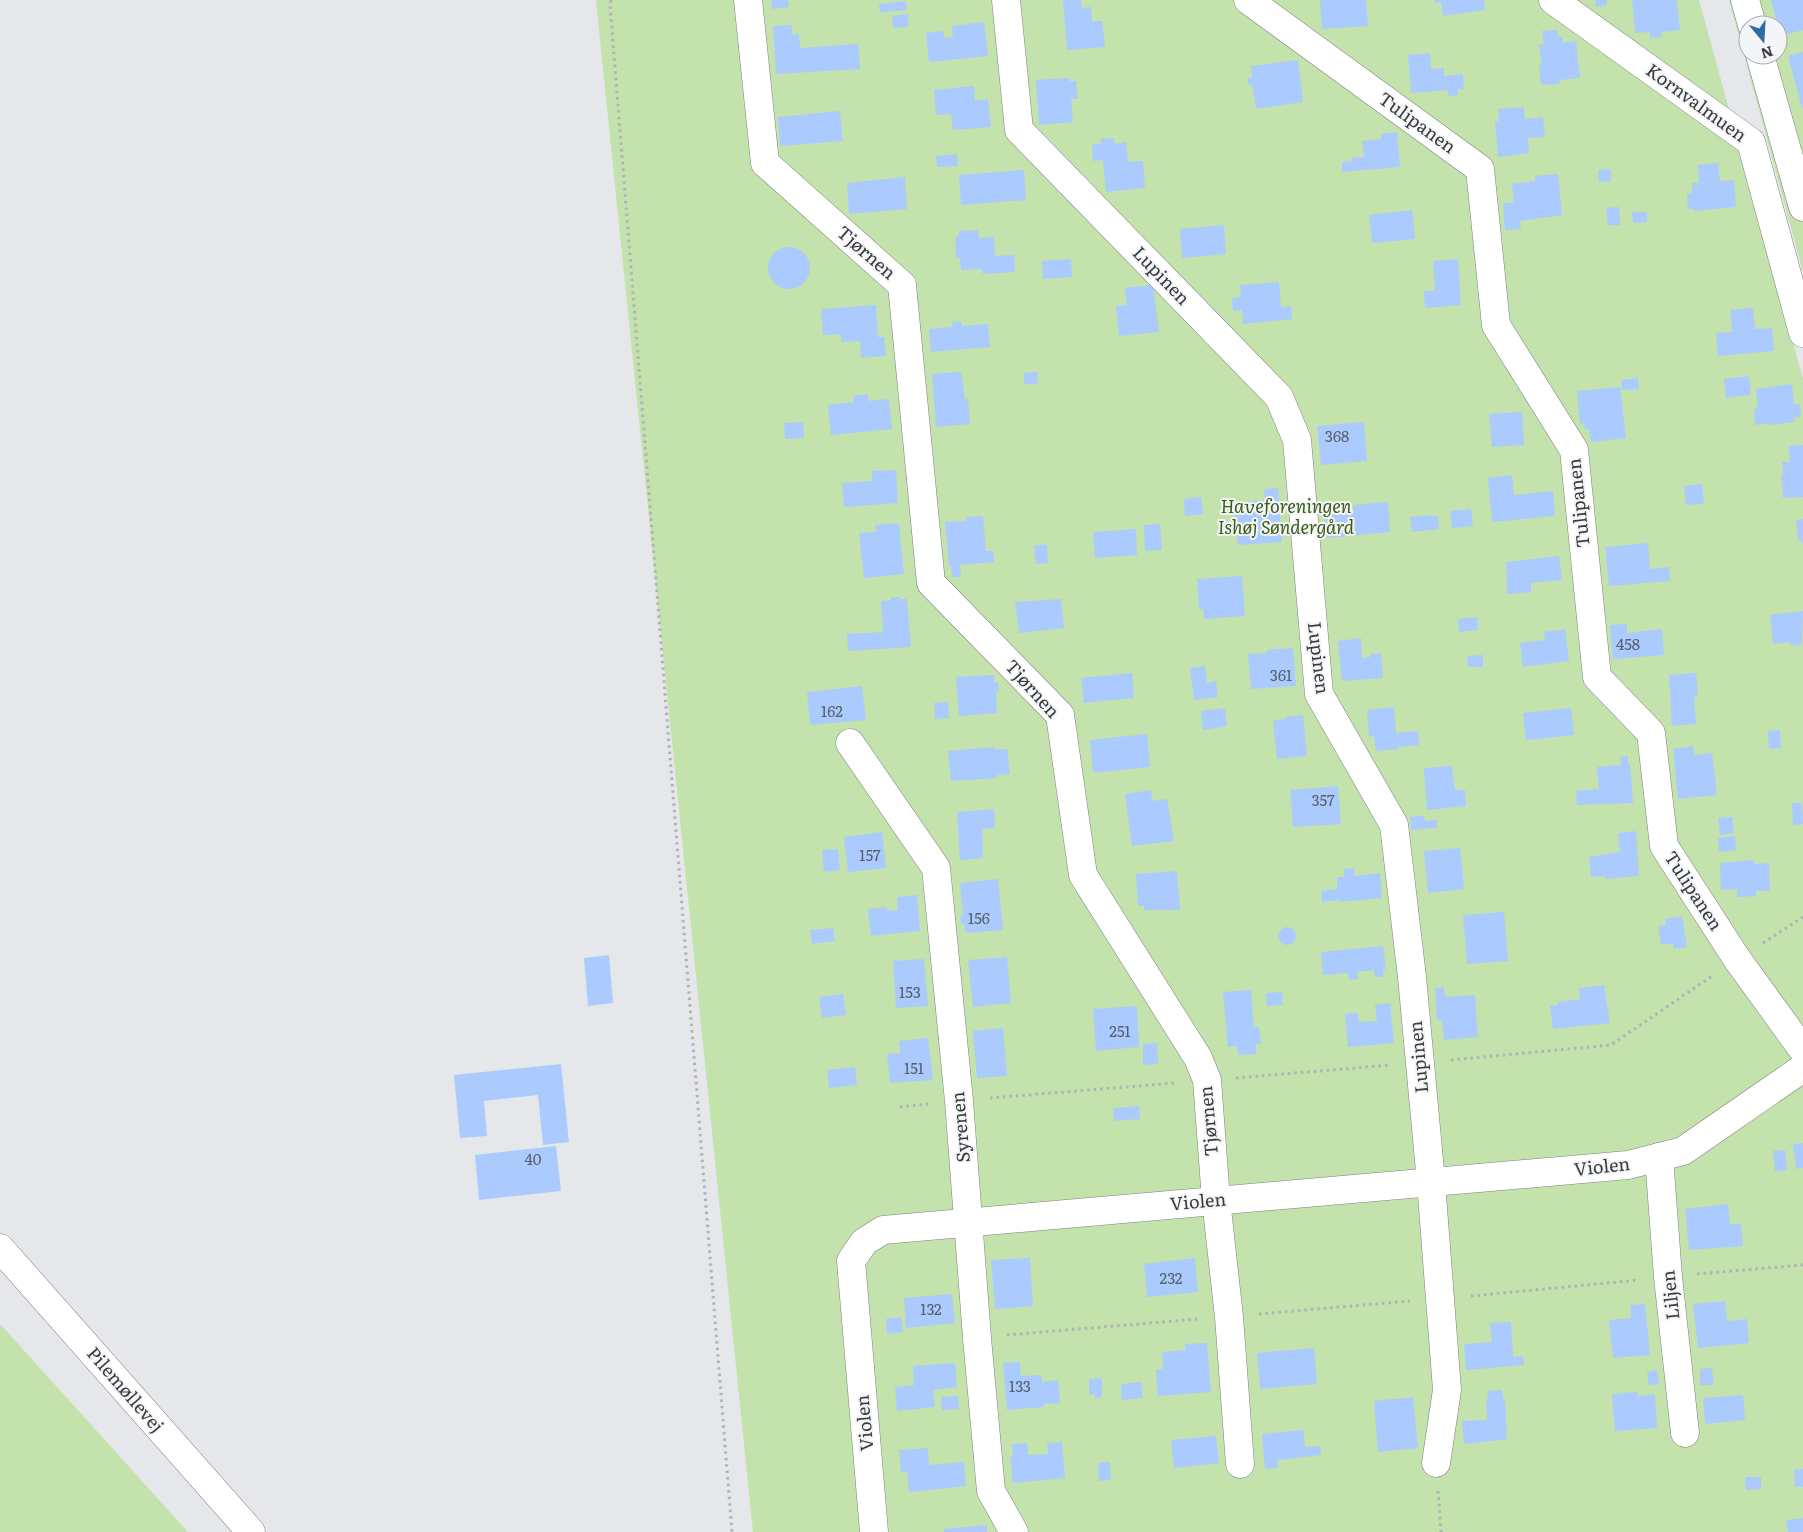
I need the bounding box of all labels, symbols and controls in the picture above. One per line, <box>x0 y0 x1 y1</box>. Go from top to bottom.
north arrow <box>1738 15 1788 65</box>
text: N <box>1758 42 1776 65</box>
street label: Kornvalmuen <box>1641 56 1753 148</box>
street label: Tulipanen <box>1374 84 1462 159</box>
street label: Tjørnen <box>831 219 903 285</box>
street label: Lupinen <box>1127 239 1197 310</box>
house number: 368 <box>1325 424 1349 447</box>
street label: Tulipanen <box>1559 457 1596 549</box>
park label: Haveforeningen Ishøj Søndergård <box>1218 492 1355 540</box>
street label: Lupinen <box>1302 620 1337 696</box>
house number: 458 <box>1616 632 1640 655</box>
street label: Tjørnen <box>999 653 1067 723</box>
house number: 361 <box>1270 663 1292 686</box>
house number: 162 <box>821 699 843 722</box>
house number: 357 <box>1311 788 1335 811</box>
house number: 157 <box>859 843 881 866</box>
street label: Tulipanen <box>1658 845 1730 935</box>
house number: 156 <box>968 906 990 929</box>
house number: 153 <box>899 980 921 1003</box>
house number: 251 <box>1109 1019 1131 1042</box>
street label: Lupinen <box>1401 1020 1434 1094</box>
house number: 151 <box>904 1056 924 1079</box>
street label: Tjørnen <box>1191 1085 1224 1157</box>
street label: Syrenen <box>943 1090 976 1164</box>
house number: 40 <box>525 1147 542 1170</box>
street label: Violen <box>1572 1149 1631 1182</box>
street label: Violen <box>1169 1185 1227 1216</box>
house number: 232 <box>1160 1266 1183 1289</box>
street label: Liljen <box>1653 1269 1686 1321</box>
house number: 132 <box>920 1297 942 1320</box>
street label: Pilemøllevej <box>81 1340 171 1438</box>
house number: 133 <box>1009 1374 1031 1397</box>
street label: Violen <box>848 1394 879 1452</box>

